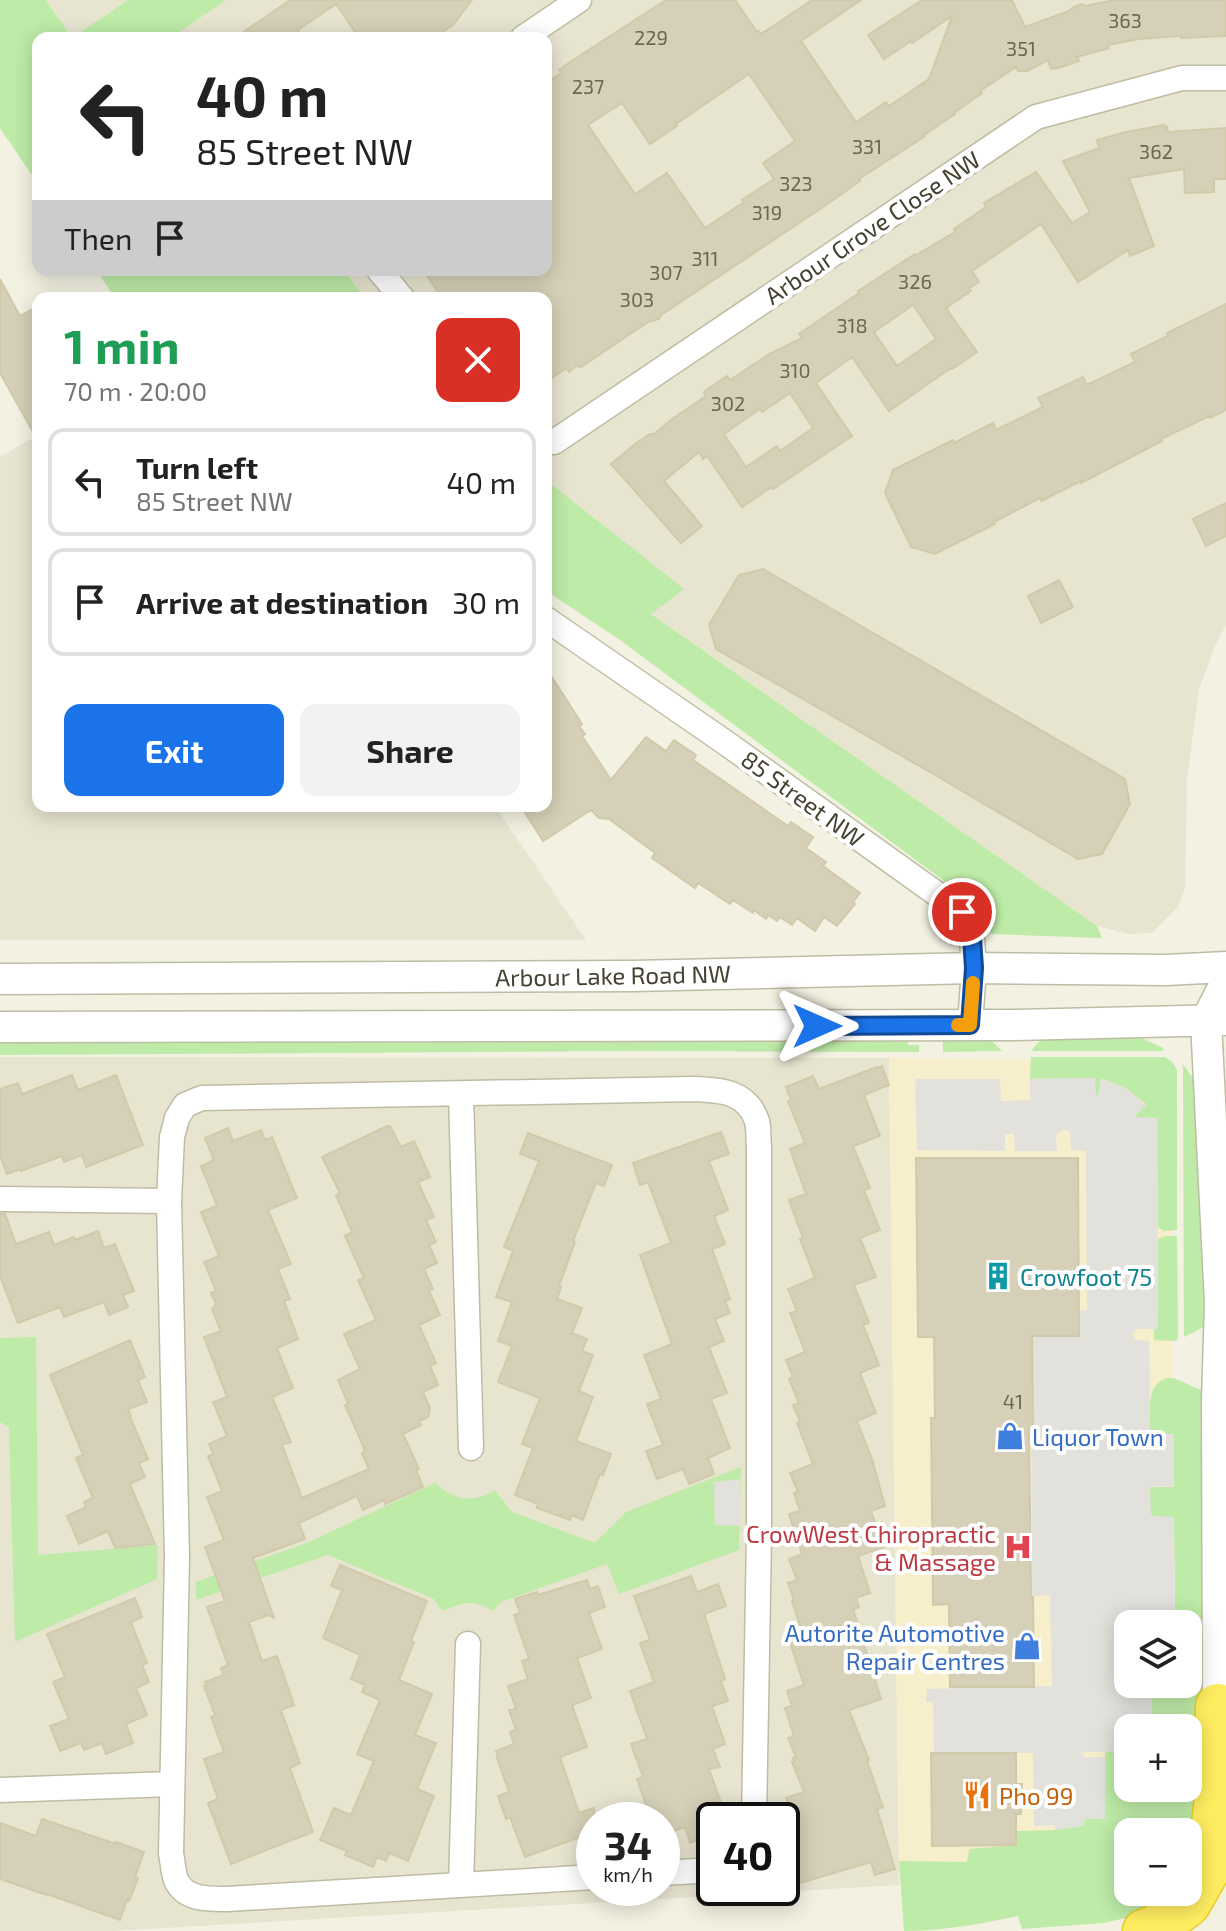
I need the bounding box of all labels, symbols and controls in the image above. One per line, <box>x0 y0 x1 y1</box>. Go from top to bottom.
house number: 363 <box>1108 8 1142 32</box>
house number: 229 <box>634 25 668 49</box>
house number: 351 <box>1006 36 1036 60</box>
text: 40 m <box>196 61 328 128</box>
icon: left <box>64 64 168 168</box>
house number: 237 <box>572 74 604 98</box>
text: 85 Street NW <box>196 129 413 172</box>
house number: 331 <box>852 134 882 158</box>
house number: 362 <box>1139 139 1173 163</box>
street label: Arbour Grove Close NW <box>759 144 985 310</box>
house number: 323 <box>779 171 813 195</box>
house number: 319 <box>752 200 782 224</box>
icon: arrive <box>148 216 192 260</box>
text: Then <box>64 220 132 256</box>
house number: 311 <box>691 246 719 270</box>
house number: 307 <box>649 260 683 284</box>
house number: 326 <box>898 269 932 293</box>
house number: 303 <box>620 287 654 311</box>
house number: 318 <box>836 313 868 337</box>
text: 1 min <box>64 316 180 374</box>
button: close <box>436 318 520 402</box>
house number: 310 <box>779 358 811 382</box>
text: 70 m · 20:00 <box>64 375 207 406</box>
house number: 302 <box>711 391 745 415</box>
text: Turn left <box>136 449 258 485</box>
icon: left <box>68 460 112 504</box>
text: 40 m <box>446 464 516 500</box>
text: 85 Street NW <box>136 485 293 516</box>
icon: arrive <box>68 580 112 624</box>
text: Arrive at destination <box>136 584 428 620</box>
text: 30 m <box>452 584 520 620</box>
button: Exit <box>64 704 284 796</box>
button: Share <box>300 704 520 796</box>
street label: 85 Street NW <box>736 744 870 852</box>
pin <box>928 878 996 946</box>
icon: arrive <box>940 890 984 934</box>
street label: Arbour Lake Road NW <box>495 958 731 992</box>
position arrow <box>775 984 859 1068</box>
building icon: Crowfoot 75 <box>983 1261 1013 1291</box>
place label: Crowfoot 75 <box>1020 1262 1152 1291</box>
house number: 41 <box>1003 1389 1023 1413</box>
shop icon: Liquor Town <box>995 1421 1025 1451</box>
place label: Liquor Town <box>1032 1422 1164 1451</box>
place label: CrowWest Chiropractic & Massage <box>746 1519 996 1576</box>
hospital icon: CrowWest Chiropractic & Massage <box>1003 1532 1033 1562</box>
map controls <box>1114 1610 1202 1906</box>
button: layers <box>1114 1610 1202 1698</box>
place label: Autorite Automotive Repair Centres <box>785 1618 1005 1675</box>
shop icon: Autorite Automotive Repair Centres <box>1012 1631 1042 1661</box>
button: + <box>1114 1714 1202 1802</box>
restaurant icon: Pho 99 <box>962 1780 992 1810</box>
place label: Pho 99 <box>999 1781 1074 1810</box>
speed limit sign: 40 <box>696 1802 800 1906</box>
button: − <box>1114 1818 1202 1906</box>
text: 34 <box>604 1820 652 1868</box>
text: km/h <box>603 1862 653 1886</box>

